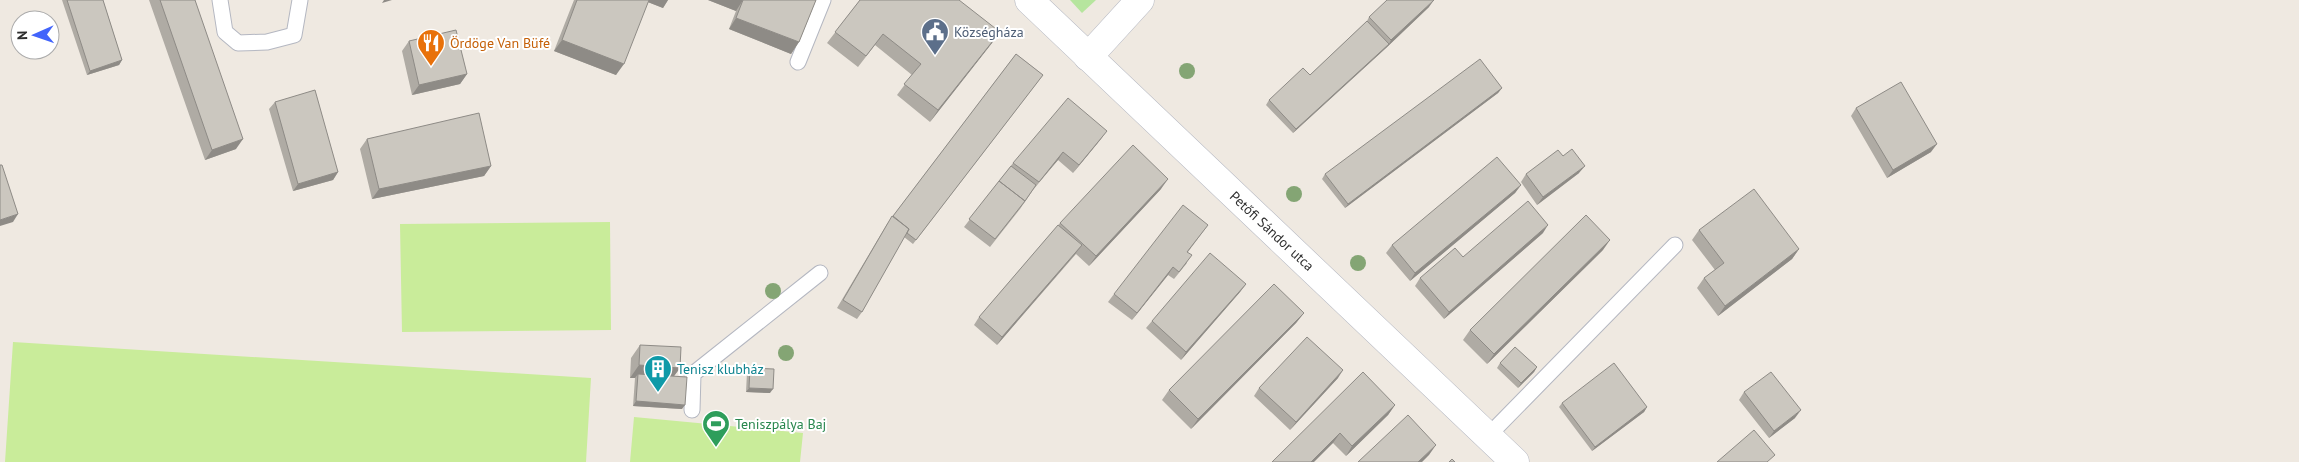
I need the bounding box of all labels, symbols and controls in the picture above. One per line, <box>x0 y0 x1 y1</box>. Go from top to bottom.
north arrow <box>10 10 60 60</box>
public building icon: Községháza <box>920 17 950 56</box>
place label: Községháza <box>954 23 1024 41</box>
restaurant icon: Ördöge Van Büfé <box>416 28 446 67</box>
text: N <box>13 31 31 40</box>
place label: Ördöge Van Büfé <box>450 34 550 52</box>
street label: Petőfi Sándor utca <box>1226 187 1318 275</box>
building icon: Tenisz klubház <box>643 354 673 393</box>
place label: Tenisz klubház <box>677 360 764 378</box>
sports icon: Teniszpálya Baj <box>701 409 731 448</box>
place label: Teniszpálya Baj <box>735 415 826 433</box>

